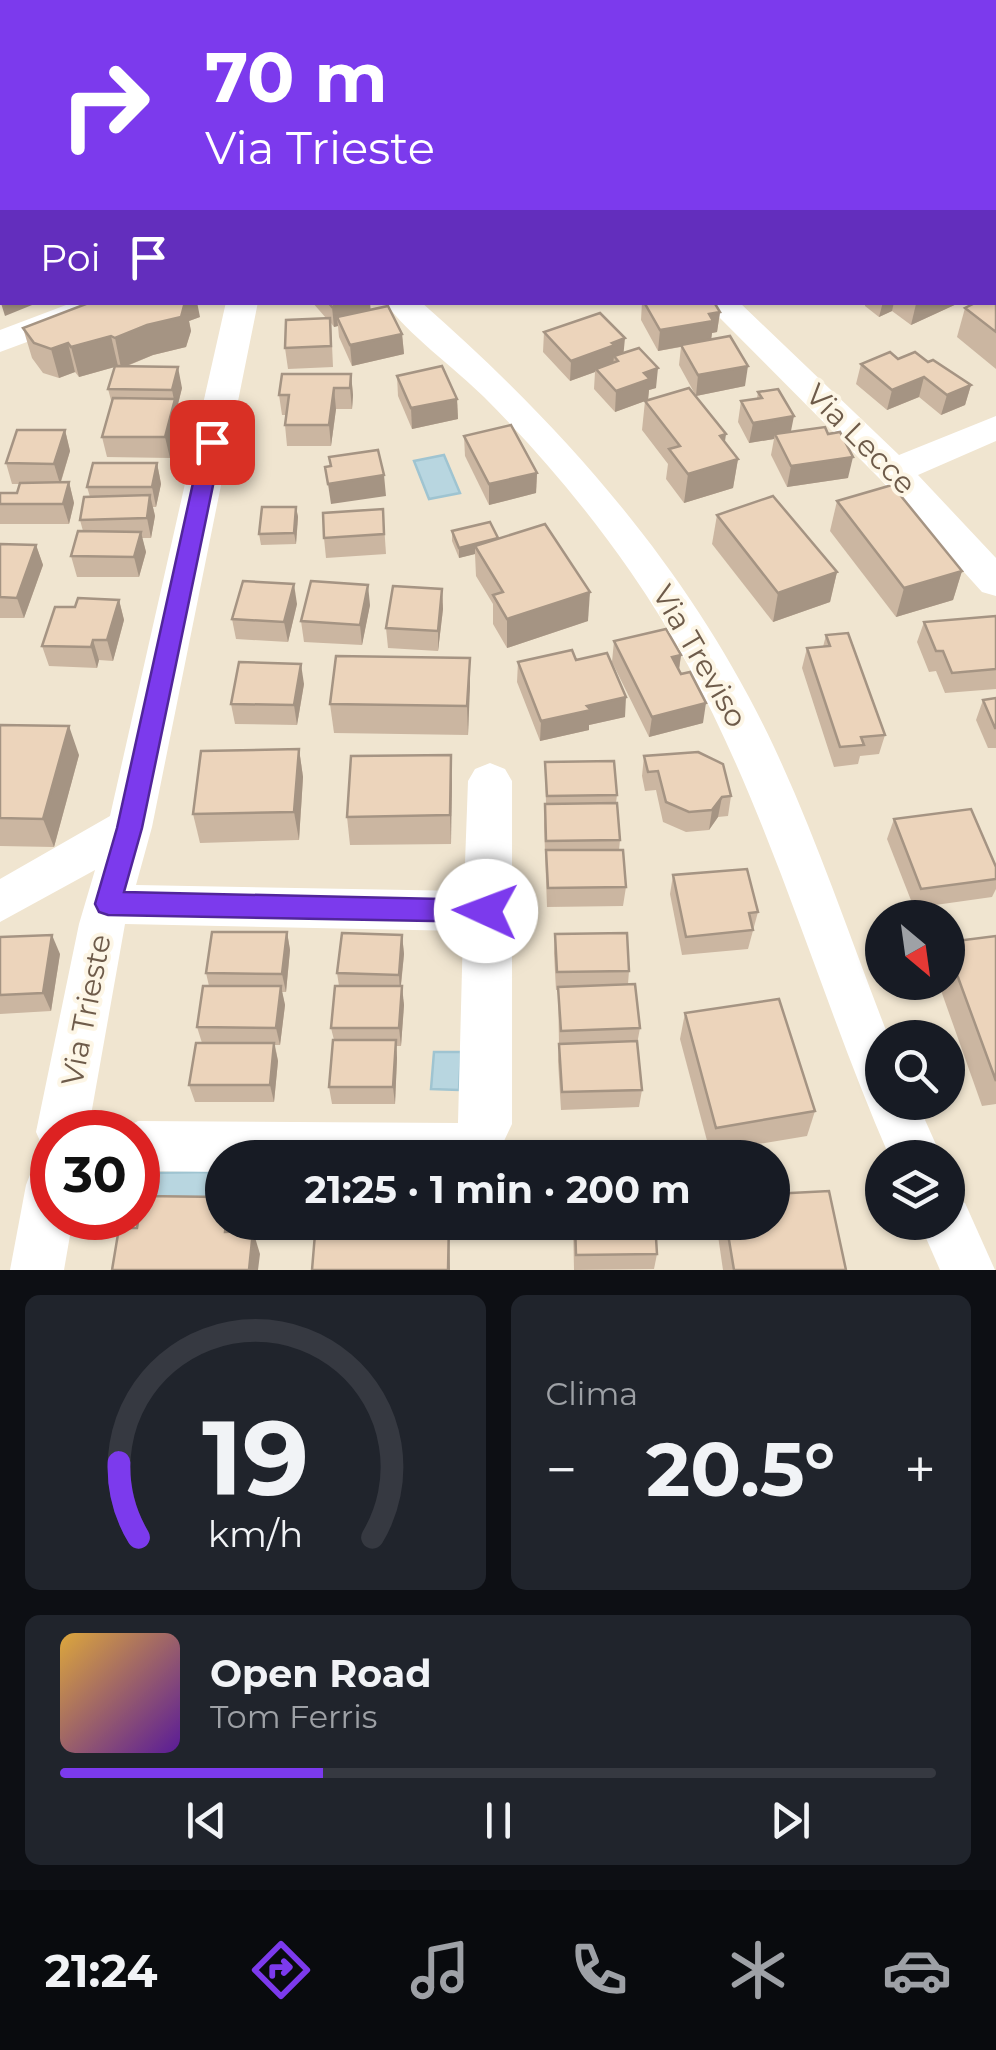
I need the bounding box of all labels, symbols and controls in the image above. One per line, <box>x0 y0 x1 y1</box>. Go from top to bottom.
text: 70 m <box>205 34 388 120</box>
icon: right <box>40 40 170 170</box>
text: Via Trieste <box>205 120 435 175</box>
icon: arrive <box>121 230 176 285</box>
text: Poi <box>40 234 101 281</box>
street label: Via Lecce <box>798 376 924 502</box>
pin <box>170 400 255 485</box>
icon: arrive <box>185 415 240 470</box>
street label: Via Treviso <box>644 578 756 734</box>
position arrow <box>434 859 538 963</box>
north arrow <box>865 900 965 1000</box>
map controls <box>865 900 965 1240</box>
street label: Via Trieste <box>53 931 119 1089</box>
button: search <box>865 1020 965 1120</box>
speed limit sign: 30 <box>30 1110 160 1240</box>
button: layers <box>865 1140 965 1240</box>
text: 21:25 · 1 min · 200 m <box>304 1166 691 1213</box>
text: Clima <box>546 1374 638 1413</box>
text: 19 <box>202 1394 309 1521</box>
text: 20.5° <box>646 1423 835 1515</box>
text: − <box>546 1436 577 1503</box>
text: + <box>904 1436 936 1503</box>
text: km/h <box>208 1512 303 1556</box>
text: Open Road <box>210 1650 432 1697</box>
text: Tom Ferris <box>210 1697 377 1736</box>
icon: previous <box>179 1793 234 1848</box>
icon: pause <box>471 1793 526 1848</box>
icon: next <box>763 1793 818 1848</box>
icon: directions <box>246 1935 316 2005</box>
icon: music <box>405 1935 475 2005</box>
icon: phone <box>564 1935 634 2005</box>
icon: climate <box>723 1935 793 2005</box>
icon: car <box>882 1935 952 2005</box>
text: 21:24 <box>44 1943 157 1998</box>

